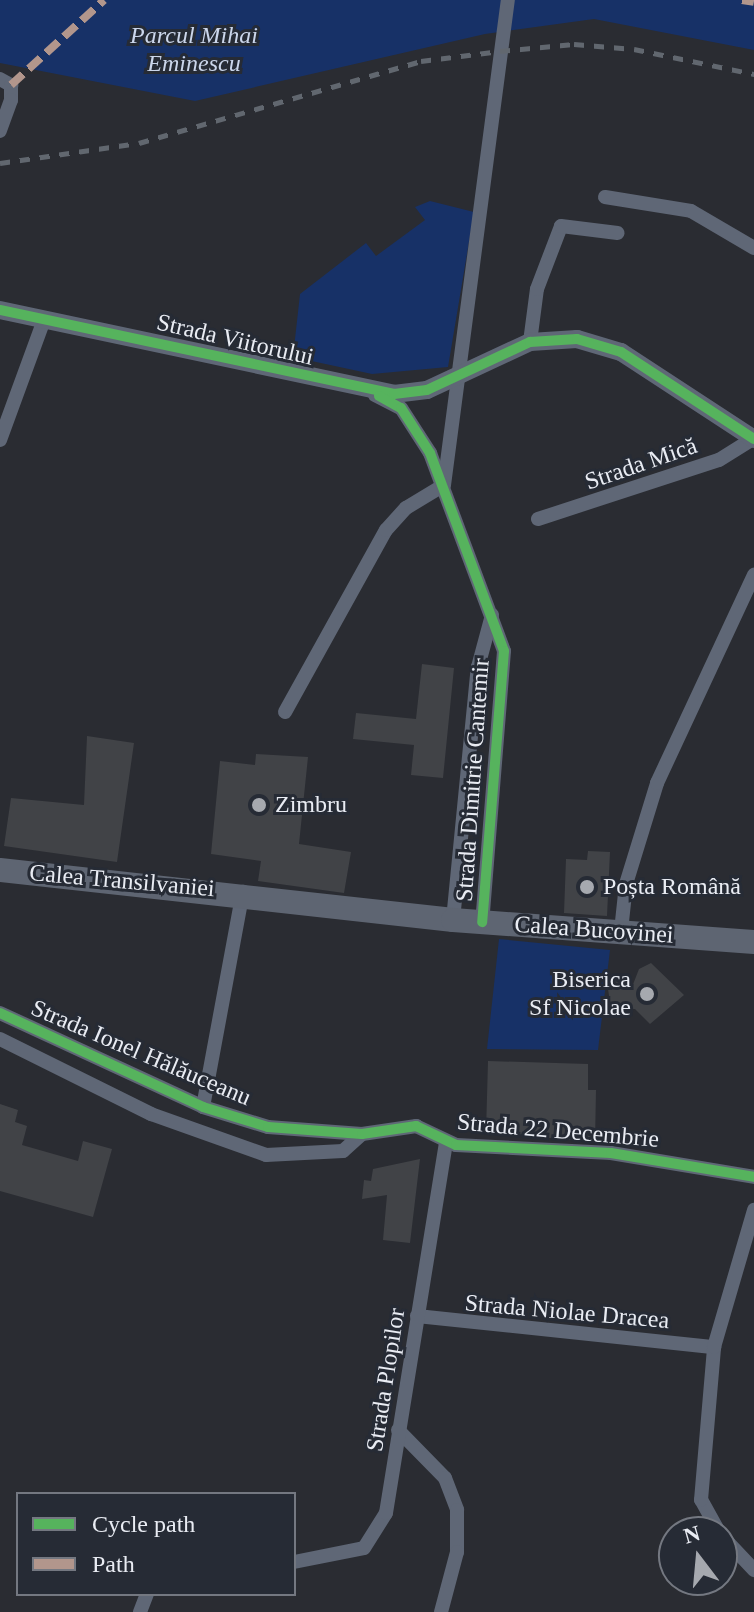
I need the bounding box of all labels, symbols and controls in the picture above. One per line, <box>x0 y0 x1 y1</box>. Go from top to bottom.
park label: Parcul Mihai Eminescu <box>130 22 258 78</box>
street label: Strada Viitorului <box>154 308 316 372</box>
street label: Strada Mică <box>581 431 701 497</box>
street label: Strada Dimitrie Cantemir <box>450 657 496 903</box>
place label: Zimbru <box>275 791 347 819</box>
marker: Zimbru <box>250 796 268 814</box>
street label: Calea Transilvaniei <box>28 859 216 903</box>
place label: Poșta Română <box>603 873 741 901</box>
marker: Poșta Română <box>578 878 596 896</box>
street label: Calea Bucovinei <box>514 910 674 950</box>
place label: Biserica Sf Nicolae <box>529 966 631 1022</box>
marker: Biserica Sf Nicolae <box>638 985 656 1003</box>
street label: Strada Ionel Hălăuceanu <box>27 994 255 1112</box>
street label: Strada 22 Decembrie <box>456 1108 660 1154</box>
street label: Strada Niolae Dracea <box>464 1289 670 1335</box>
street label: Strada Plopilor <box>360 1306 412 1454</box>
legend <box>16 1492 296 1596</box>
text: Cycle path <box>92 1511 195 1537</box>
north arrow <box>658 1516 738 1596</box>
text: N <box>681 1520 703 1549</box>
text: Path <box>92 1551 135 1577</box>

